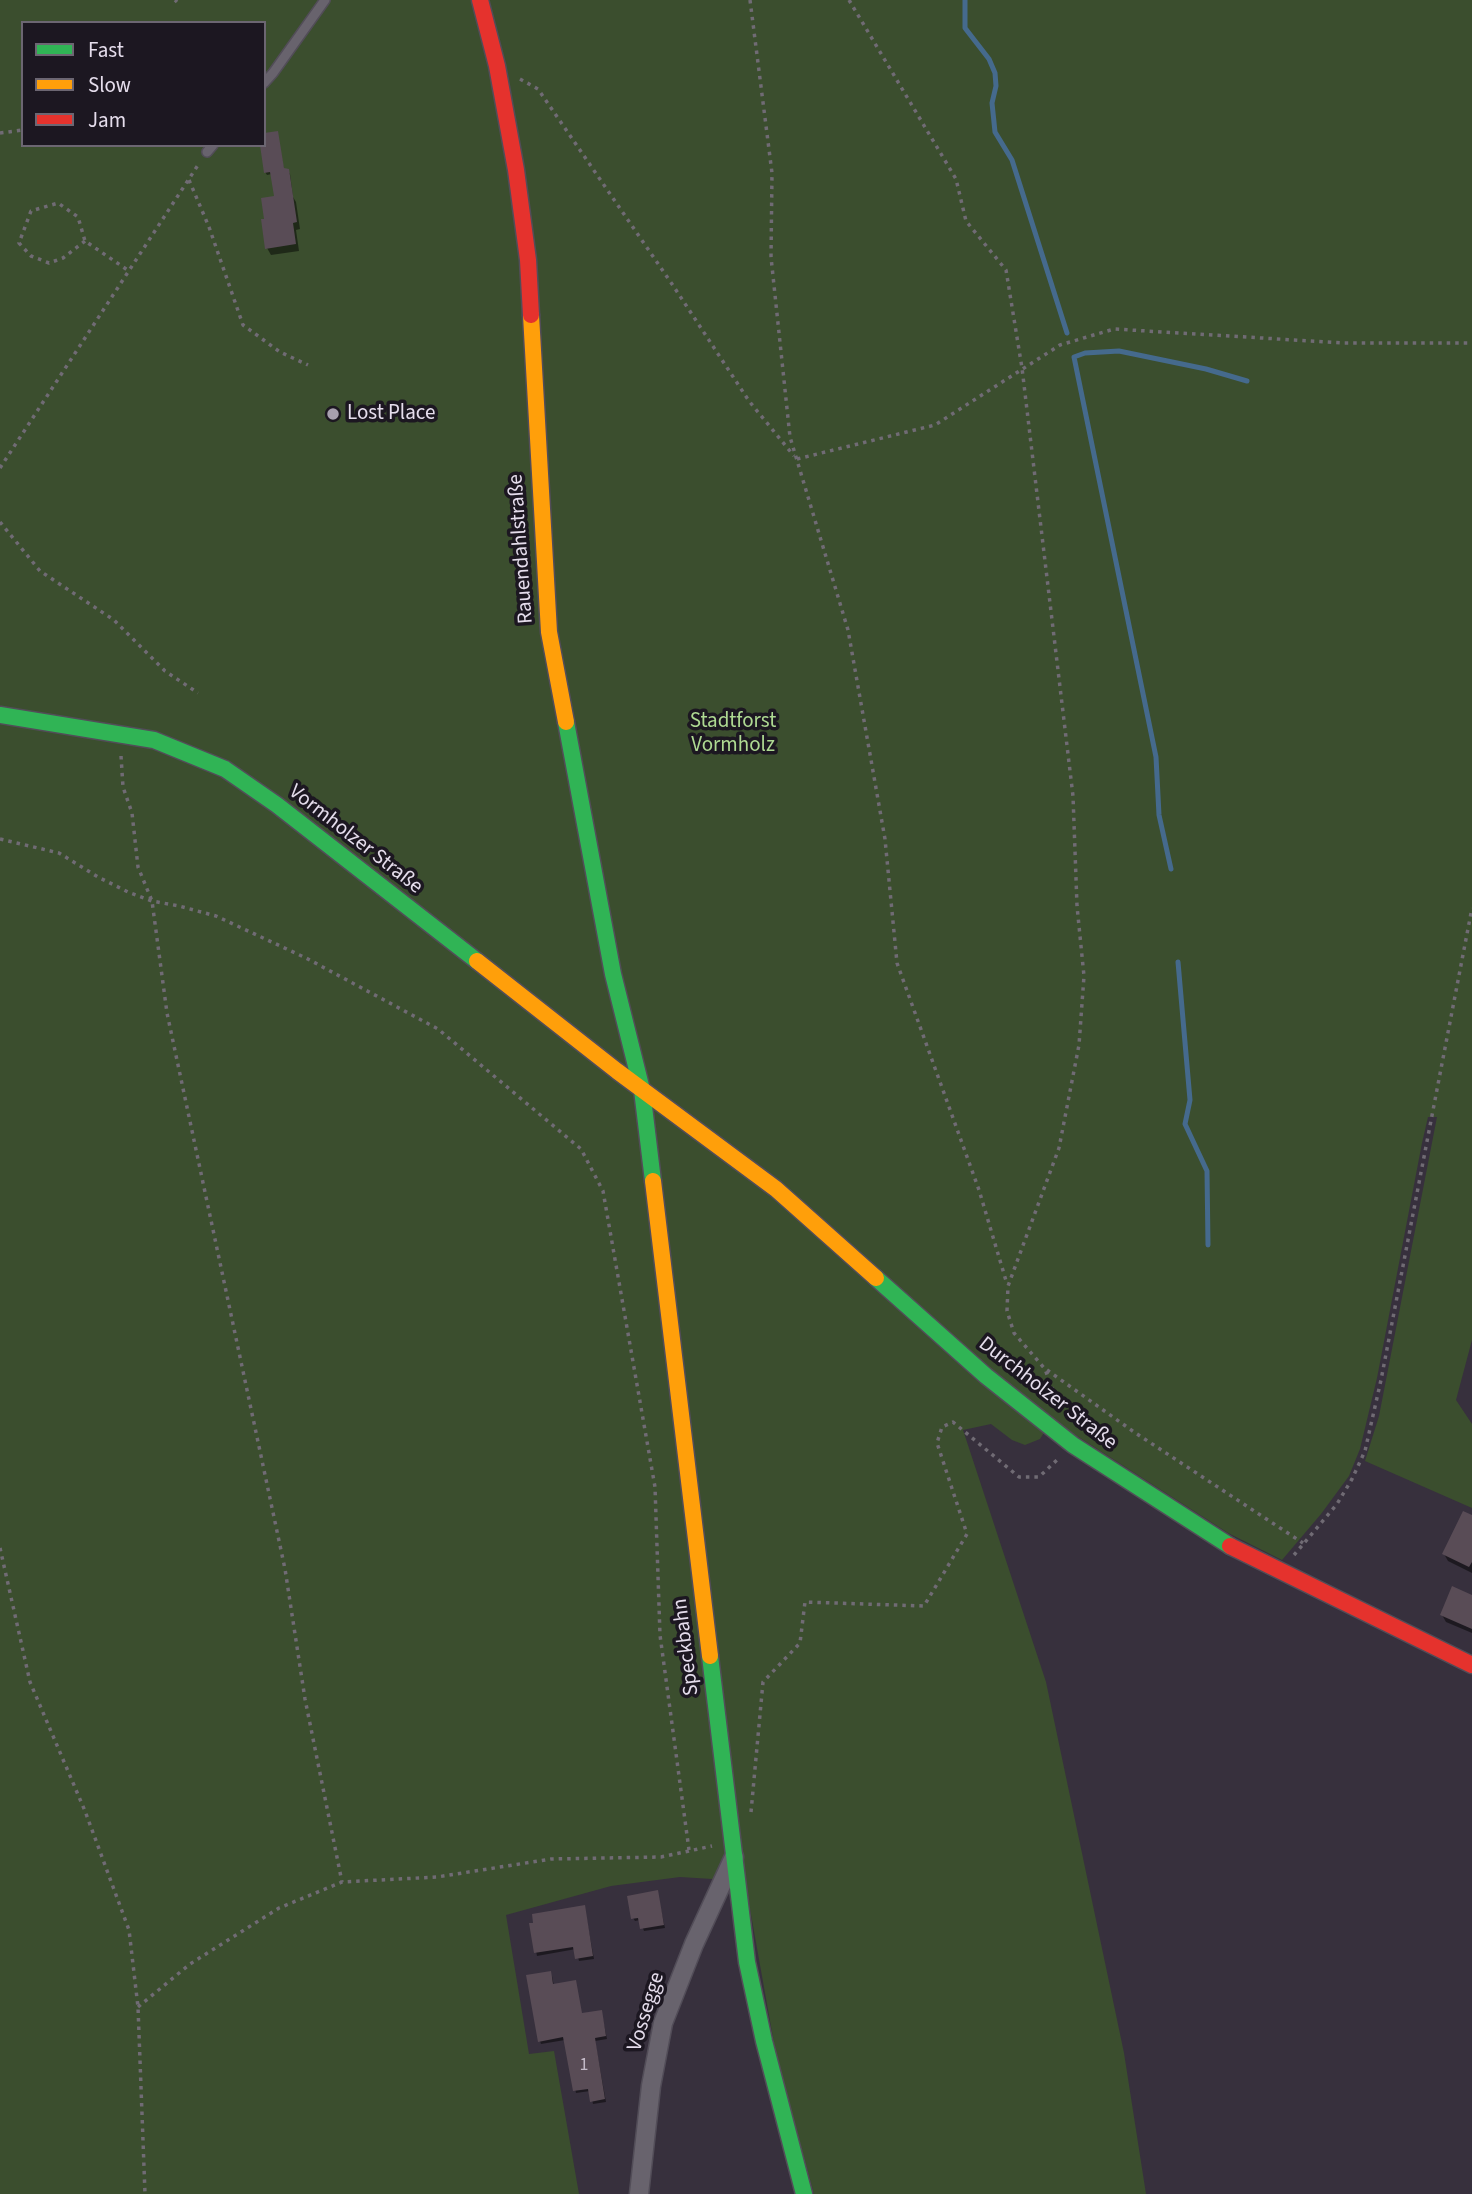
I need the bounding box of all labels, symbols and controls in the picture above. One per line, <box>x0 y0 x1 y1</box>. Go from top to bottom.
legend <box>21 21 266 147</box>
text: Fast <box>88 35 124 65</box>
text: Slow <box>88 70 131 100</box>
text: Jam <box>88 105 126 135</box>
place label: Lost Place <box>347 401 435 427</box>
marker: Lost Place <box>325 406 341 422</box>
street label: Rauendahlstraße <box>504 473 540 625</box>
park label: Stadtforst Vormholz <box>690 709 776 759</box>
street label: Vormholzer Straße <box>283 780 427 900</box>
street label: Durchholzer Straße <box>973 1332 1121 1456</box>
street label: Speckbahn <box>669 1597 705 1697</box>
street label: Vossegge <box>623 1970 671 2054</box>
house number: 1 <box>580 2055 588 2077</box>

